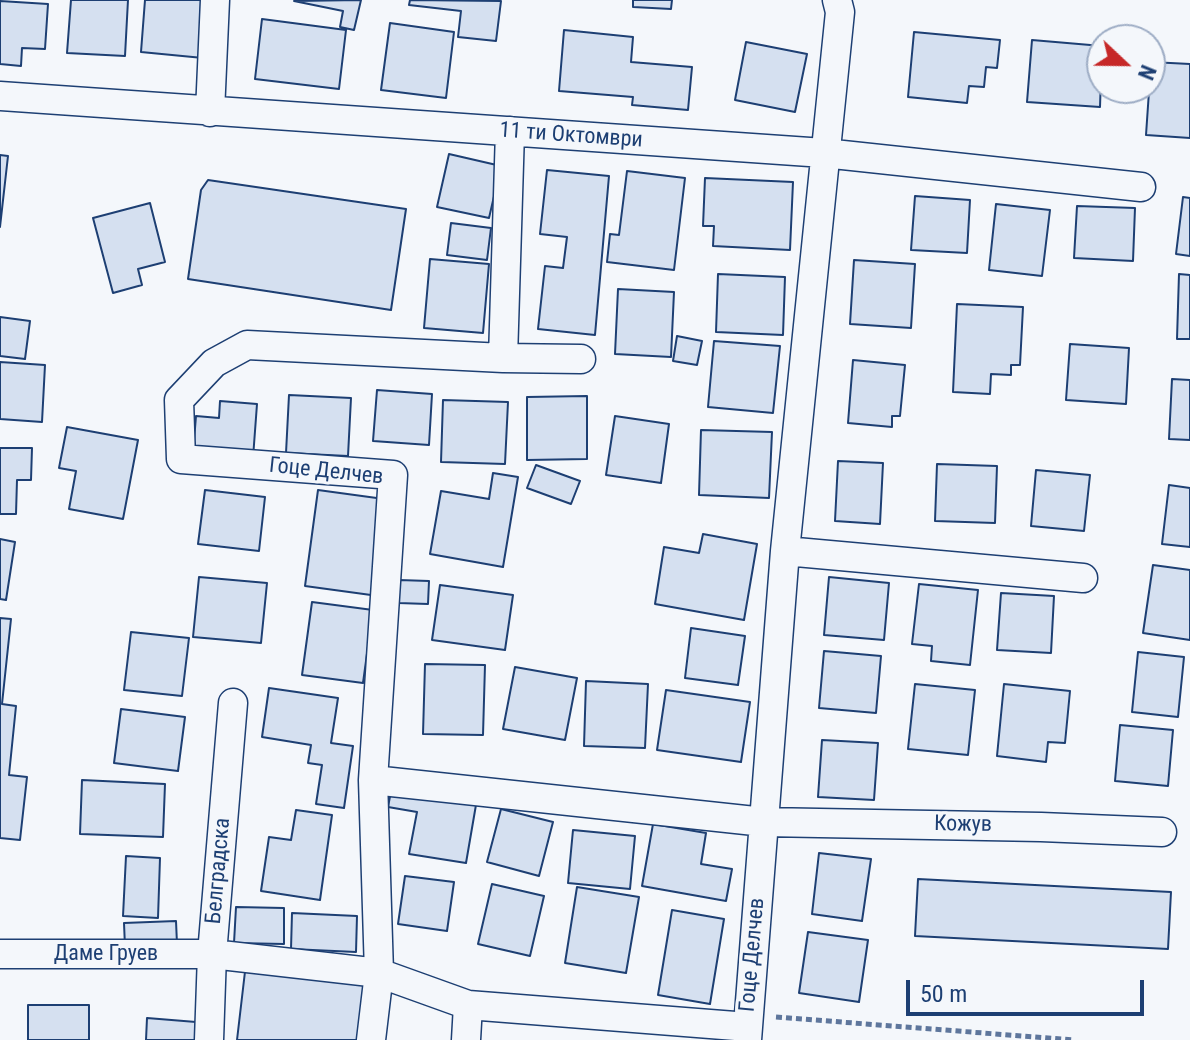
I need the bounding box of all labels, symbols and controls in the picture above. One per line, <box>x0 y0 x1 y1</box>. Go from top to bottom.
north arrow <box>1086 24 1166 104</box>
text: N <box>1133 61 1161 83</box>
street label: 11 ти Октомври <box>499 118 643 154</box>
street label: Гоце Делчев <box>268 453 384 491</box>
street label: Кожув <box>934 811 992 839</box>
street label: Белградска <box>201 817 237 925</box>
street label: Гоце Делчев <box>735 897 771 1013</box>
street label: Даме Груев <box>54 941 158 967</box>
scale bar <box>910 964 1148 1014</box>
text: 50 m <box>920 980 967 1008</box>

